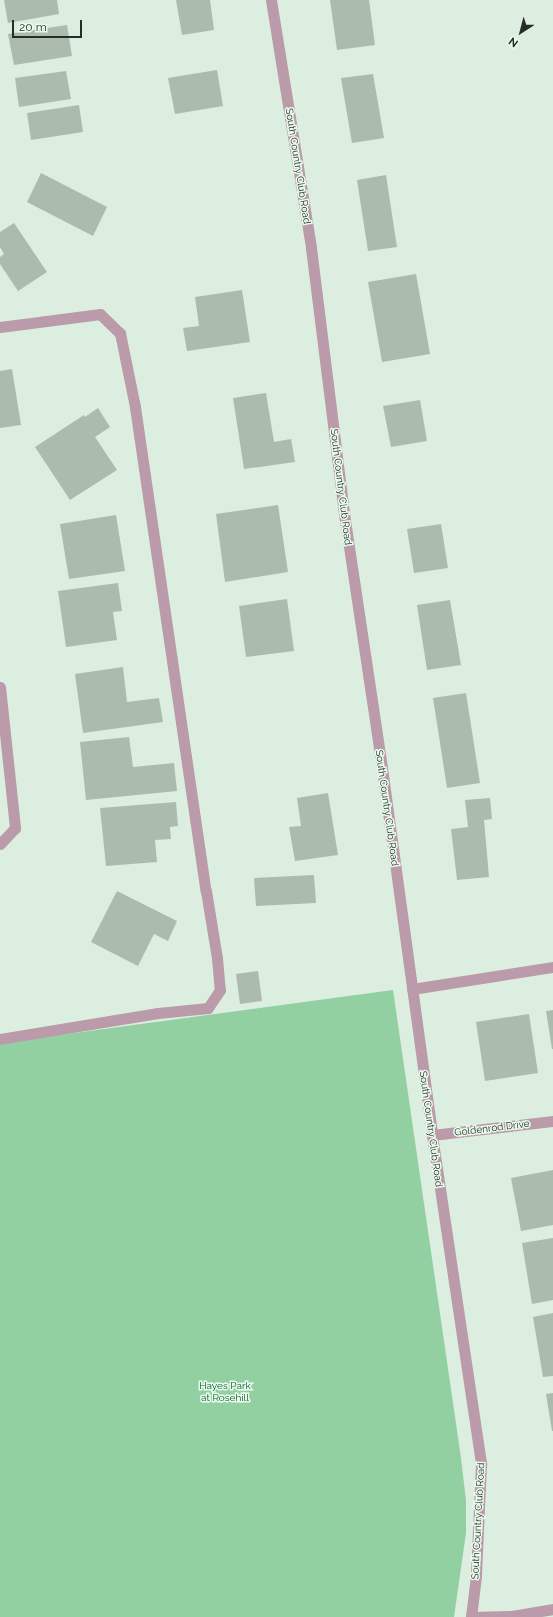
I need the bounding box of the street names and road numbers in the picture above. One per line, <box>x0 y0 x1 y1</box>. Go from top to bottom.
street label: South Country Club Road <box>283 107 313 225</box>
street label: South Country Club Road <box>328 428 354 546</box>
street label: South Country Club Road <box>373 749 401 867</box>
street label: South Country Club Road <box>417 1070 445 1188</box>
street label: Goldenrod Drive <box>454 1117 530 1139</box>
street label: South Country Club Road <box>469 1462 487 1580</box>

